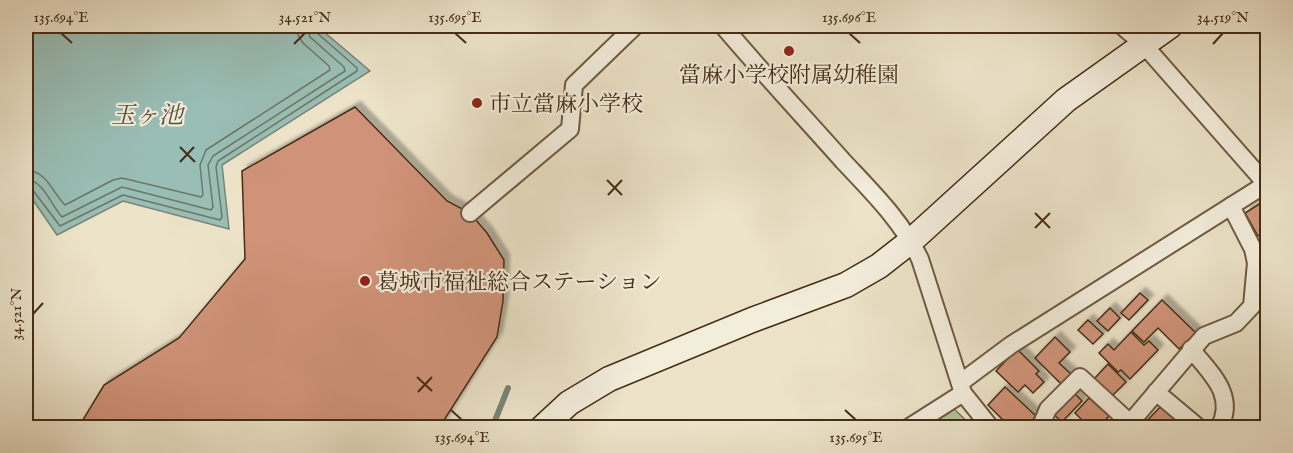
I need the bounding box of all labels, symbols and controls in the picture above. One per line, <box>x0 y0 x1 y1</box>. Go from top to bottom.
text: 135.694°E <box>33 8 89 27</box>
text: 34.521°N <box>279 8 331 27</box>
text: 135.695°E <box>428 8 482 27</box>
text: 135.696°E <box>822 8 876 27</box>
text: 34.519°N <box>1197 8 1249 27</box>
marker: 當麻小学校附属幼稚園 <box>782 44 796 58</box>
place label: 當麻小学校附属幼稚園 <box>679 62 899 90</box>
place label: 市立當麻小学校 <box>489 91 643 119</box>
marker: 市立當麻小学校 <box>470 96 484 110</box>
water label: 玉ヶ池 <box>111 101 186 132</box>
place label: 葛城市福祉総合ステーション <box>377 269 662 297</box>
marker: 葛城市福祉総合ステーション <box>358 274 372 288</box>
text: 34.521°N <box>7 288 26 340</box>
text: 135.694°E <box>434 428 490 447</box>
text: 135.695°E <box>829 428 883 447</box>

